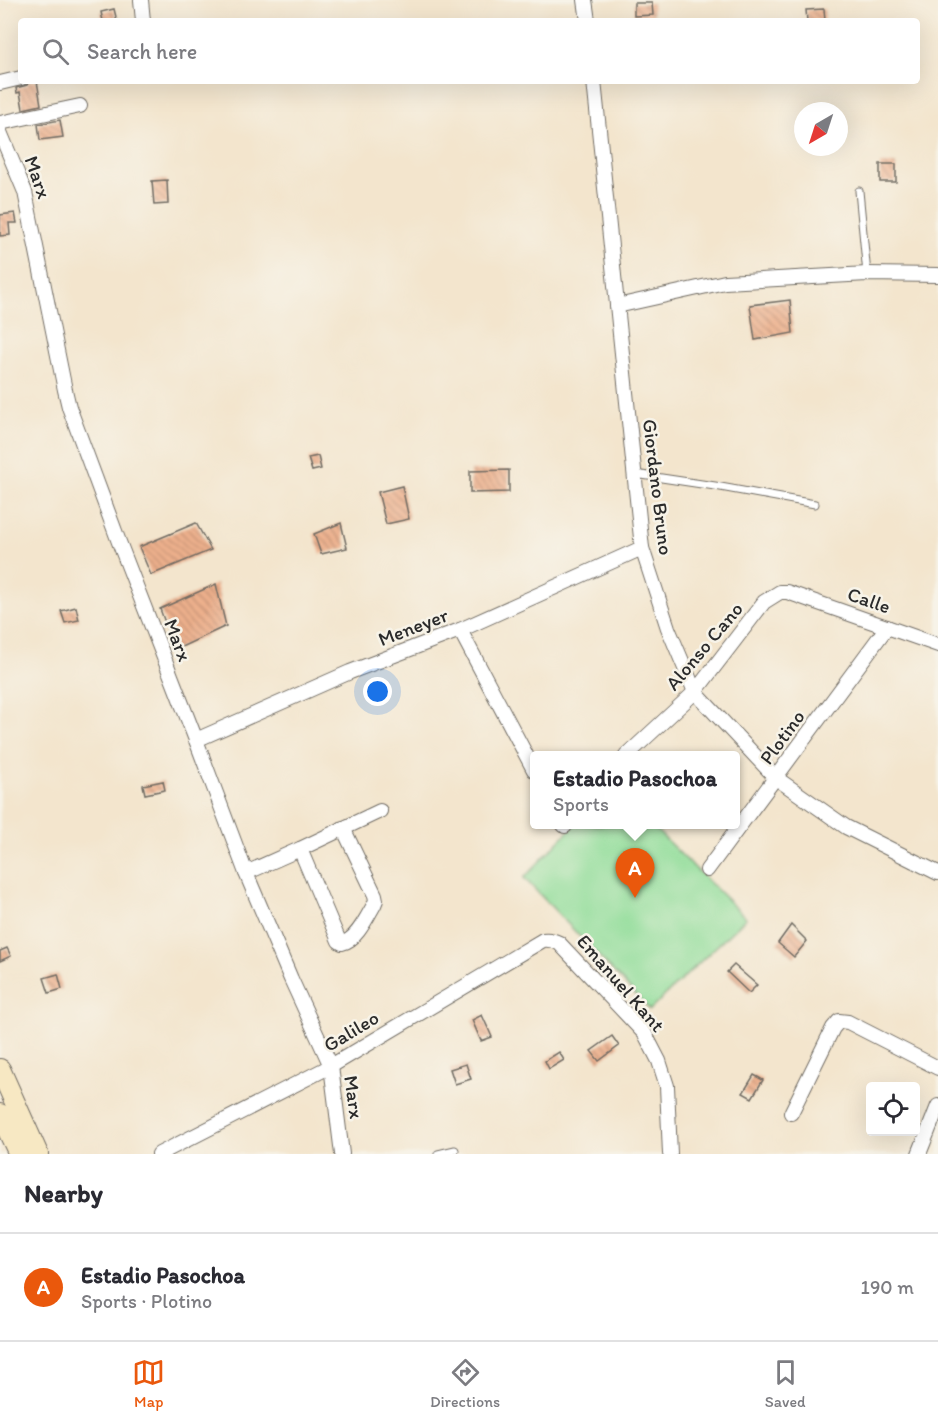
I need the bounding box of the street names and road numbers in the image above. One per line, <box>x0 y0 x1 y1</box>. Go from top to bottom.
street label: Marx <box>20 153 57 202</box>
street label: Giordano Bruno <box>638 418 678 556</box>
street label: Calle <box>844 581 894 619</box>
street label: Alonso Cano <box>660 597 748 695</box>
street label: Meneyer <box>375 603 451 651</box>
street label: Marx <box>159 615 197 665</box>
street label: Plotino <box>754 705 810 769</box>
street label: Emanuel Kant <box>572 929 670 1037</box>
street label: Galileo <box>319 1005 383 1057</box>
street label: Marx <box>339 1074 369 1121</box>

